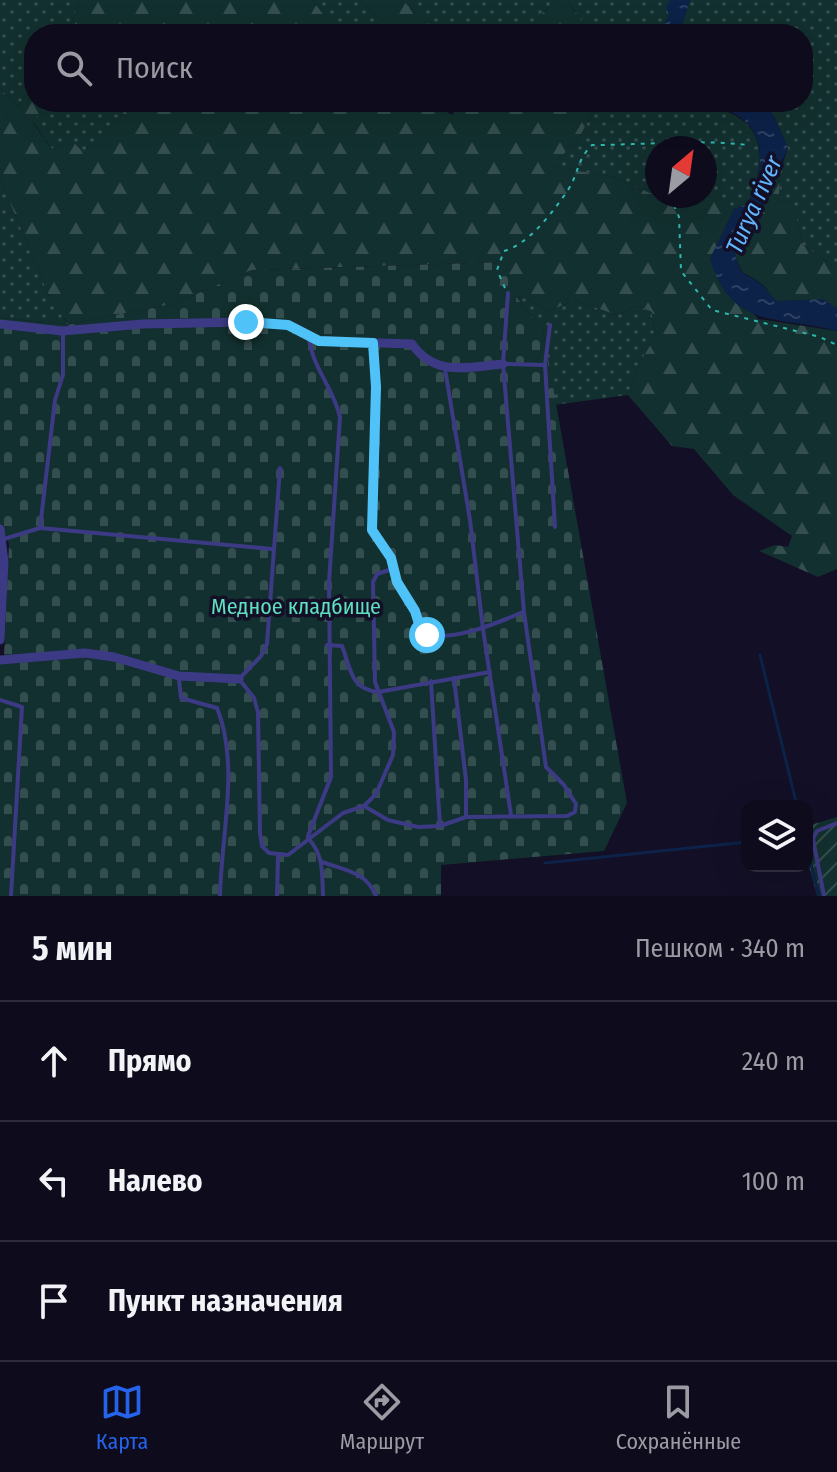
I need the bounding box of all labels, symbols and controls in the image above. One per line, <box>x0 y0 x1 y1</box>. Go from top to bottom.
search box <box>24 24 813 112</box>
icon: search <box>52 46 96 90</box>
text: Поиск <box>116 50 193 86</box>
north arrow <box>645 136 717 208</box>
water label: Turya river <box>720 151 788 258</box>
route end <box>228 304 264 340</box>
park label: Медное кладбище <box>211 593 381 620</box>
route start <box>409 617 445 653</box>
map controls <box>741 800 813 872</box>
button: layers <box>741 800 813 872</box>
text: 5 мин <box>32 928 113 969</box>
text: Пешком · 340 m <box>635 933 805 964</box>
icon: ahead <box>32 1039 76 1083</box>
text: Прямо <box>108 1043 192 1079</box>
text: 240 m <box>742 1046 805 1077</box>
icon: left <box>32 1159 76 1203</box>
text: Налево <box>108 1163 203 1199</box>
text: 100 m <box>742 1166 805 1197</box>
icon: arrive <box>32 1279 76 1323</box>
text: Пункт назначения <box>108 1283 343 1319</box>
tab: Карта <box>96 1380 148 1455</box>
tab: Маршрут <box>340 1380 424 1455</box>
tab: Сохранённые <box>616 1380 741 1455</box>

